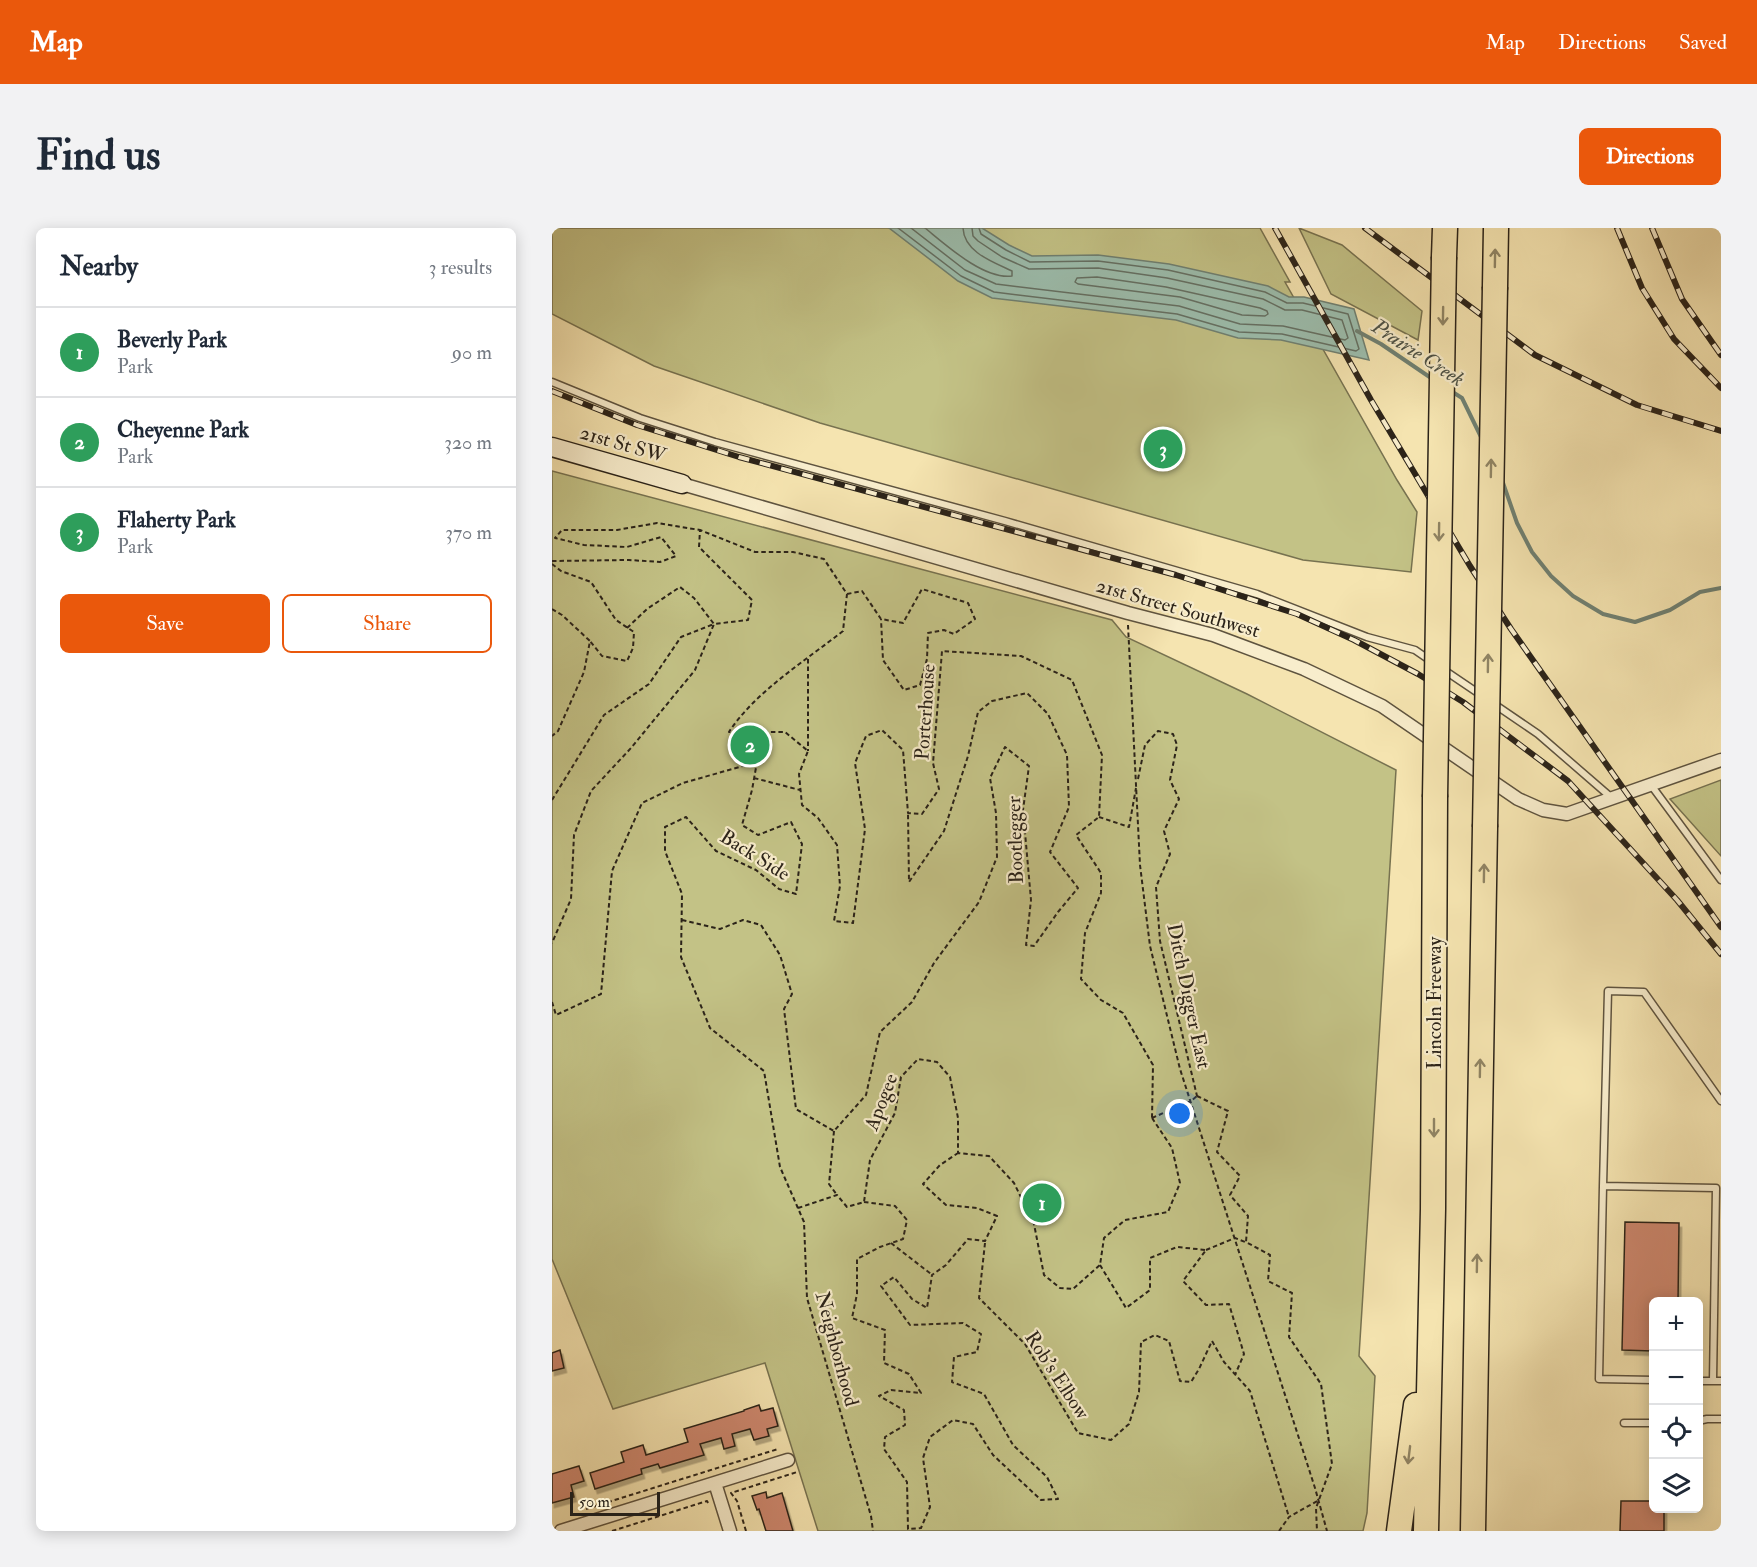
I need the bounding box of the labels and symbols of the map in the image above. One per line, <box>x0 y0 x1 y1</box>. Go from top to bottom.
one-way arrow <box>1490 248 1501 268</box>
one-way arrow <box>1437 305 1449 325</box>
water label: Prairie Creek <box>1366 312 1469 393</box>
street label: 21st St SW <box>577 420 669 468</box>
pin: 3 <box>1144 426 1182 472</box>
one-way arrow <box>1486 459 1497 479</box>
one-way arrow <box>1433 521 1445 541</box>
street label: 21st Street Southwest <box>1093 573 1263 643</box>
one-way arrow <box>1482 654 1494 674</box>
street label: Porterhouse <box>909 663 941 761</box>
pin: 2 <box>730 722 770 768</box>
street label: Bootlegger <box>1001 795 1029 884</box>
street label: Back Side <box>715 824 795 886</box>
one-way arrow <box>1478 863 1490 883</box>
street label: Ditch Digger East <box>1161 921 1217 1071</box>
street label: Lincoln Freeway <box>1422 936 1447 1069</box>
one-way arrow <box>1475 1058 1486 1078</box>
street label: Apogee <box>858 1070 904 1135</box>
your location <box>1165 1099 1194 1128</box>
one-way arrow <box>1428 1118 1439 1138</box>
pin: 1 <box>1022 1180 1062 1226</box>
one-way arrow <box>1471 1253 1483 1273</box>
street label: Neighborhood <box>810 1289 864 1409</box>
street label: Rob's Elbow <box>1019 1326 1095 1425</box>
one-way arrow <box>1404 1445 1415 1464</box>
scale bar <box>570 1489 660 1516</box>

